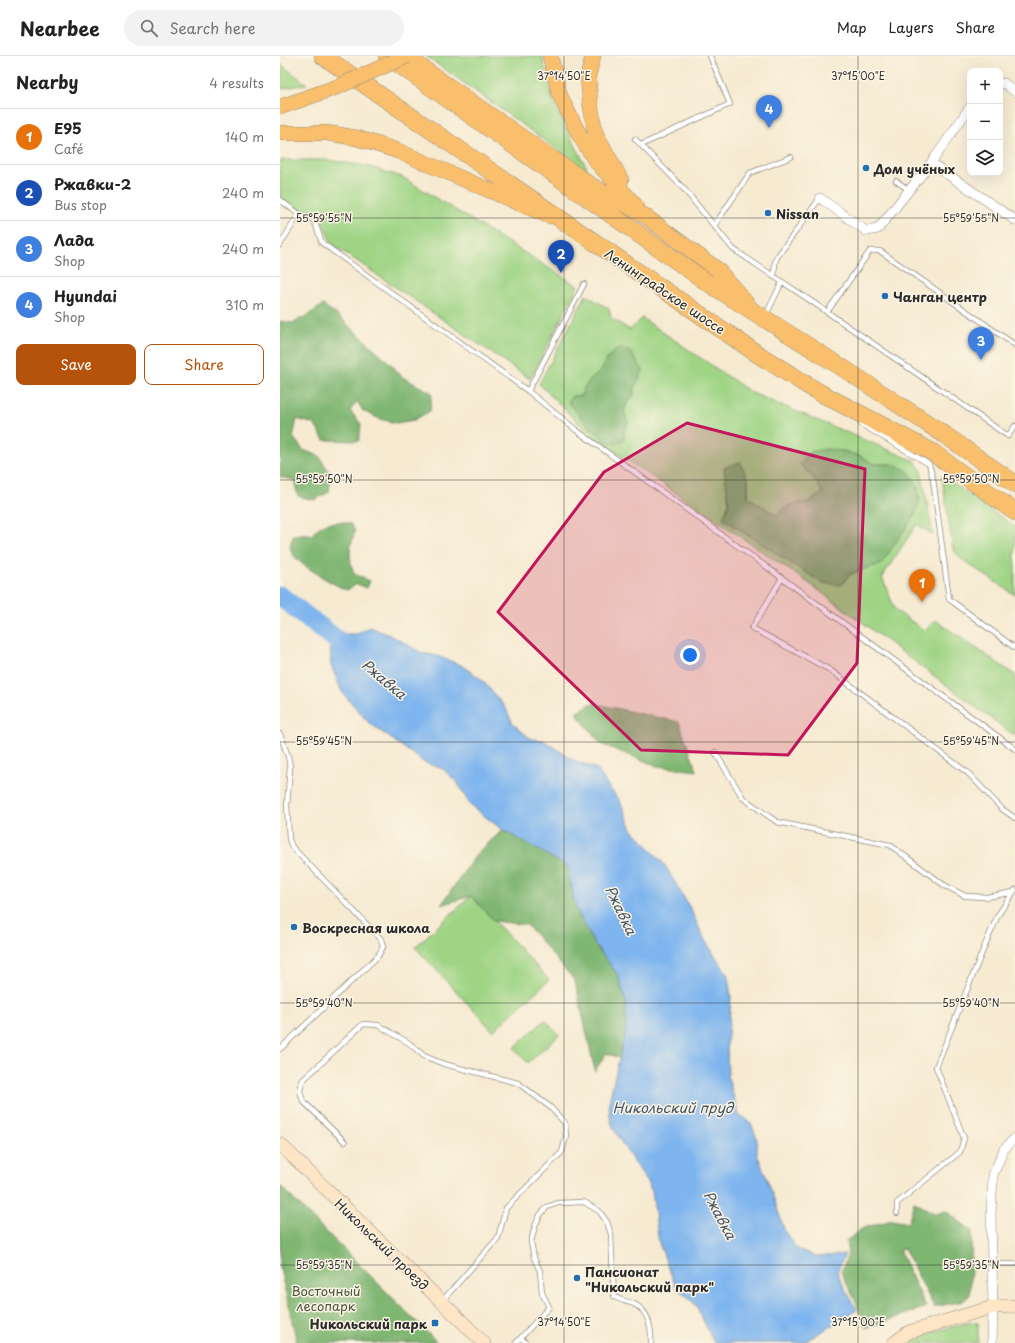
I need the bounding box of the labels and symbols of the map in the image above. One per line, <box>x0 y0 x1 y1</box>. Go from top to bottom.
text: 37°14'50"E <box>537 68 591 83</box>
text: 37°15'00"E <box>831 68 885 83</box>
pin: 4 <box>756 95 782 128</box>
place label: Дом учёных <box>873 159 956 178</box>
marker: Дом учёных <box>861 163 871 173</box>
place label: Nissan <box>776 204 819 223</box>
marker: Nissan <box>763 208 773 218</box>
text: 55°59'55"N <box>296 210 352 225</box>
text: 55°59'55"N <box>943 210 999 225</box>
pin: 2 <box>548 240 574 273</box>
street label: Ленинградское шоссе <box>601 244 729 339</box>
place label: Чанган центр <box>893 287 987 306</box>
marker: Чанган центр <box>880 291 890 301</box>
pin: 3 <box>968 327 994 360</box>
text: 55°59'50"N <box>295 471 353 486</box>
text: 55°59'50"N <box>942 471 1000 486</box>
pin: 1 <box>909 569 935 602</box>
your location <box>680 645 700 665</box>
water label: Ржавка <box>357 654 412 705</box>
text: 55°59'45"N <box>296 733 352 748</box>
text: 55°59'45"N <box>943 733 999 748</box>
water label: Ржавка <box>600 882 643 939</box>
place label: Воскресная школа <box>302 918 430 937</box>
marker: Воскресная школа <box>289 922 299 932</box>
text: 55°59'40"N <box>295 995 353 1010</box>
text: 55°59'40"N <box>942 995 1000 1010</box>
water label: Никольский пруд <box>613 1097 735 1118</box>
water label: Ржавка <box>698 1187 742 1244</box>
street label: Никольский проезд <box>331 1194 433 1294</box>
text: 55°59'35"N <box>296 1257 352 1272</box>
text: 55°59'35"N <box>943 1257 999 1272</box>
place label: Пансионат "Никольский парк" <box>585 1262 714 1296</box>
marker: Пансионат "Никольский парк" <box>572 1273 582 1283</box>
park label: Восточный лесопарк <box>291 1281 361 1315</box>
place label: Никольский парк <box>310 1314 428 1333</box>
text: 37°14'50"E <box>537 1314 591 1329</box>
text: 37°15'00"E <box>831 1314 885 1329</box>
marker: Никольский парк <box>430 1318 440 1328</box>

